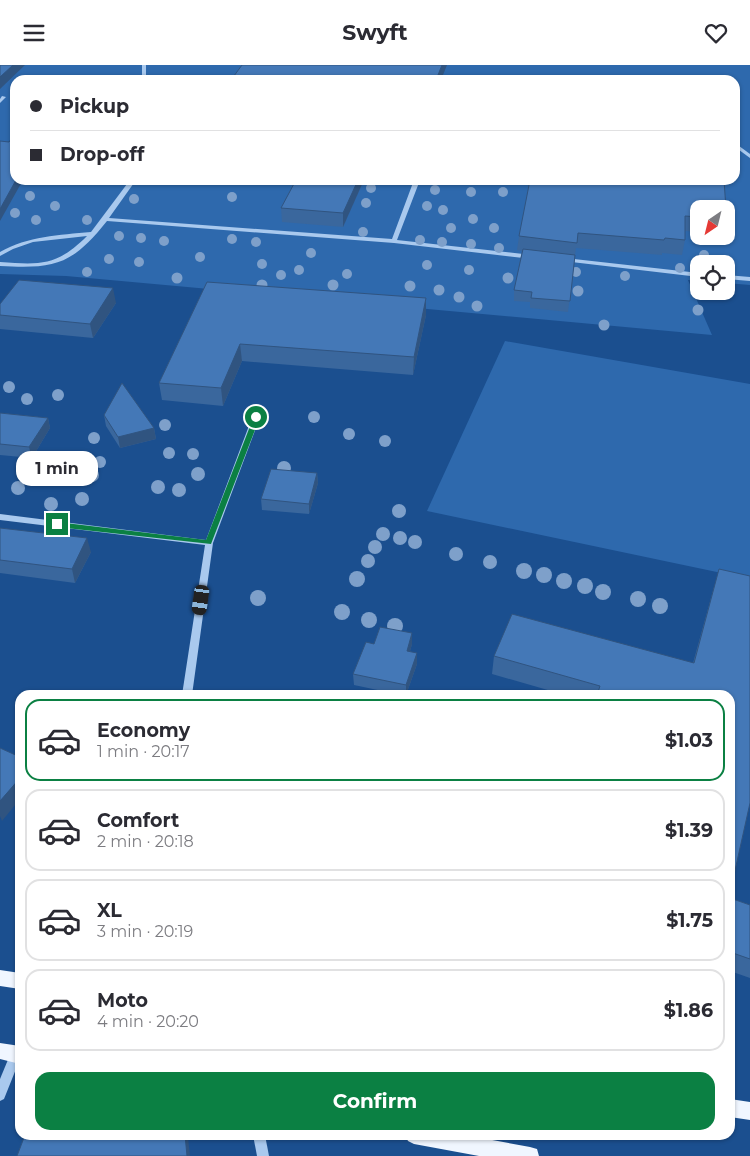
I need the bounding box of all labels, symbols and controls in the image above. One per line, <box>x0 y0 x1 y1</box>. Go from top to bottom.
icon: menu <box>20 19 48 47</box>
text: Swyft <box>342 19 408 46</box>
icon: heart <box>702 19 730 47</box>
text: Pickup <box>60 95 129 118</box>
text: Drop-off <box>60 143 144 166</box>
north arrow <box>690 200 735 245</box>
map controls <box>690 200 735 300</box>
button: locate <box>690 255 735 300</box>
route start <box>245 406 267 428</box>
callout: 1 min <box>16 451 98 487</box>
text: 1 min <box>35 459 79 478</box>
route end <box>46 513 68 535</box>
car <box>191 584 210 616</box>
icon: car <box>37 718 82 763</box>
text: Economy <box>97 719 190 742</box>
text: $1.03 <box>665 729 713 752</box>
text: 1 min · 20:17 <box>97 742 190 761</box>
icon: car <box>37 808 82 853</box>
text: Comfort <box>97 809 179 832</box>
text: $1.39 <box>665 819 713 842</box>
text: 2 min · 20:18 <box>97 832 194 851</box>
icon: car <box>37 898 82 943</box>
text: XL <box>97 899 122 922</box>
text: $1.75 <box>666 909 713 932</box>
text: 3 min · 20:19 <box>97 922 193 941</box>
icon: car <box>37 988 82 1033</box>
text: Moto <box>97 989 148 1012</box>
text: $1.86 <box>664 999 713 1022</box>
text: 4 min · 20:20 <box>97 1012 199 1031</box>
button: Confirm <box>35 1072 715 1130</box>

